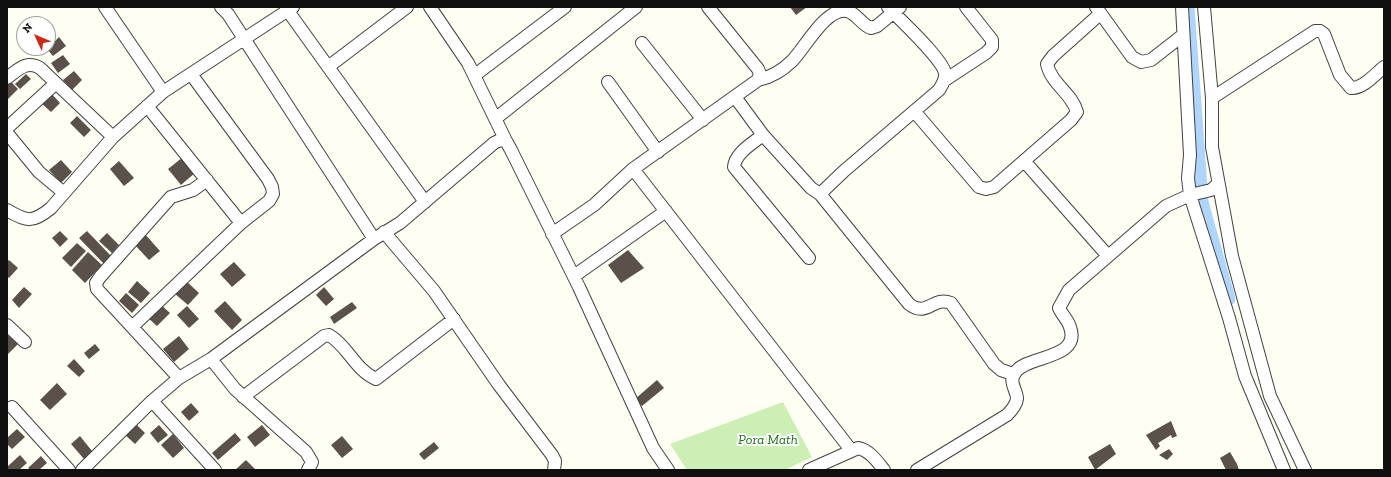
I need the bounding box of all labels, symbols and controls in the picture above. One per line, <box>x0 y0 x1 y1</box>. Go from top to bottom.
north arrow <box>16 16 56 56</box>
text: N <box>20 20 35 36</box>
park label: Pora Math <box>738 432 798 448</box>

